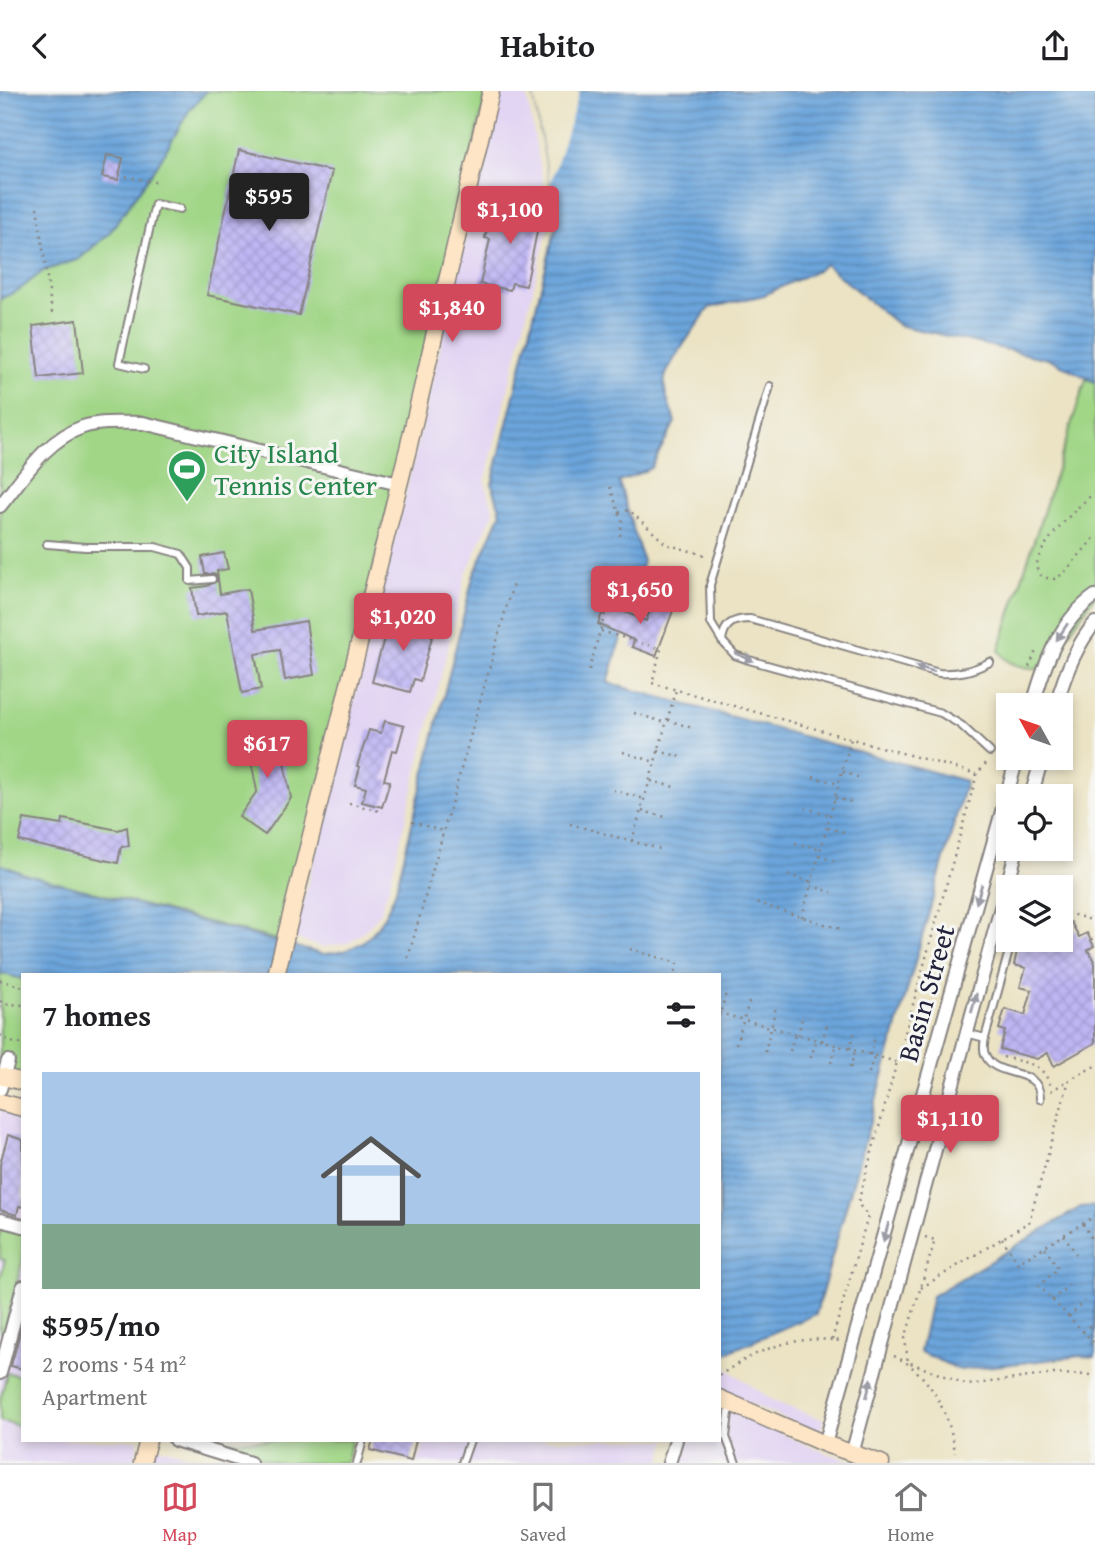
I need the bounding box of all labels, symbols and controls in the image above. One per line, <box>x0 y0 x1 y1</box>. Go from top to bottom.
text: Habito <box>500 22 595 69</box>
icon: back <box>21 27 59 65</box>
icon: share <box>1036 27 1074 65</box>
pin: $595 <box>228 173 310 233</box>
text: $595 <box>245 179 293 212</box>
pin: $1,100 <box>453 187 567 246</box>
text: $1,100 <box>477 192 543 225</box>
pin: $1,840 <box>395 285 509 344</box>
text: $1,840 <box>419 290 485 323</box>
place label: City Island Tennis Center <box>214 432 377 505</box>
sports icon: City Island Tennis Center <box>166 448 208 503</box>
pin: $1,650 <box>583 567 697 626</box>
text: $1,650 <box>607 572 673 605</box>
pin: $1,020 <box>346 594 460 653</box>
text: $1,020 <box>370 599 436 632</box>
one-way arrow <box>1056 622 1069 642</box>
one-way arrow <box>734 651 754 663</box>
one-way arrow <box>914 663 935 673</box>
north arrow <box>996 693 1073 770</box>
map controls <box>996 693 1073 952</box>
pin: $617 <box>226 721 308 780</box>
text: $617 <box>243 726 291 759</box>
button: locate <box>996 784 1073 861</box>
button: layers <box>996 875 1073 952</box>
one-way arrow <box>974 884 984 905</box>
street label: Basin Street <box>886 919 965 1066</box>
one-way arrow <box>970 992 980 1013</box>
text: 7 homes <box>42 993 151 1037</box>
icon: filters <box>662 996 700 1034</box>
pin: $1,110 <box>893 1095 1007 1155</box>
text: $1,110 <box>917 1101 983 1134</box>
icon: home <box>308 1118 434 1244</box>
one-way arrow <box>880 1221 890 1242</box>
text: $595/mo <box>42 1303 160 1347</box>
text: 2 rooms · 54 m² <box>42 1347 186 1380</box>
one-way arrow <box>864 1377 875 1399</box>
text: Apartment <box>42 1380 147 1413</box>
tab: Map <box>161 1478 199 1548</box>
tab: Saved <box>520 1478 566 1548</box>
tab: Home <box>888 1478 934 1548</box>

